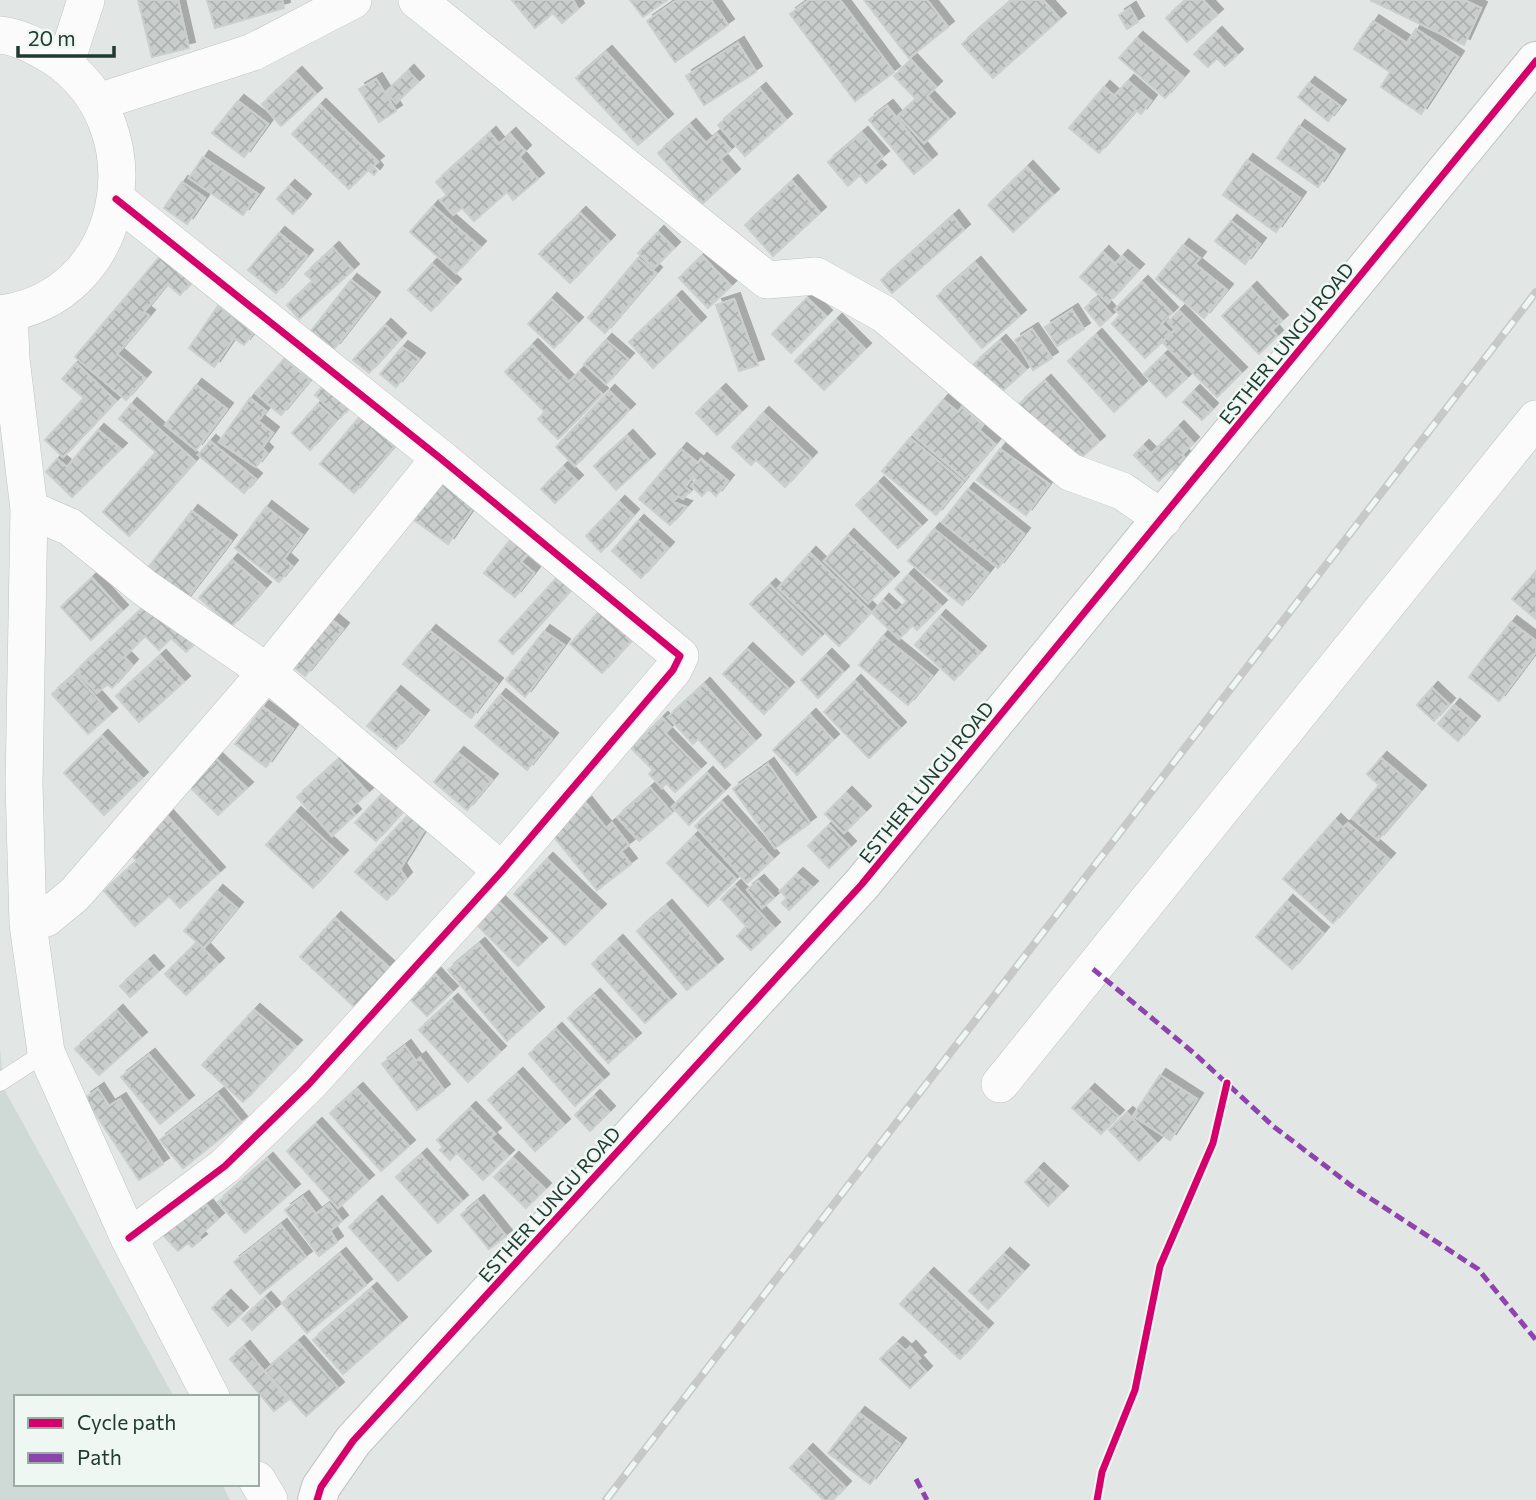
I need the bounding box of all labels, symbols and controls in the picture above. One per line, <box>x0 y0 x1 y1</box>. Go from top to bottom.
scale bar <box>18 14 114 58</box>
text: 20 m <box>28 25 76 50</box>
street label: ESTHER LUNGU ROAD <box>1214 258 1358 428</box>
street label: ESTHER LUNGU ROAD <box>854 697 998 867</box>
street label: ESTHER LUNGU ROAD <box>473 1122 625 1286</box>
legend <box>14 1395 259 1486</box>
text: Cycle path <box>77 1409 176 1434</box>
text: Path <box>77 1444 122 1469</box>

